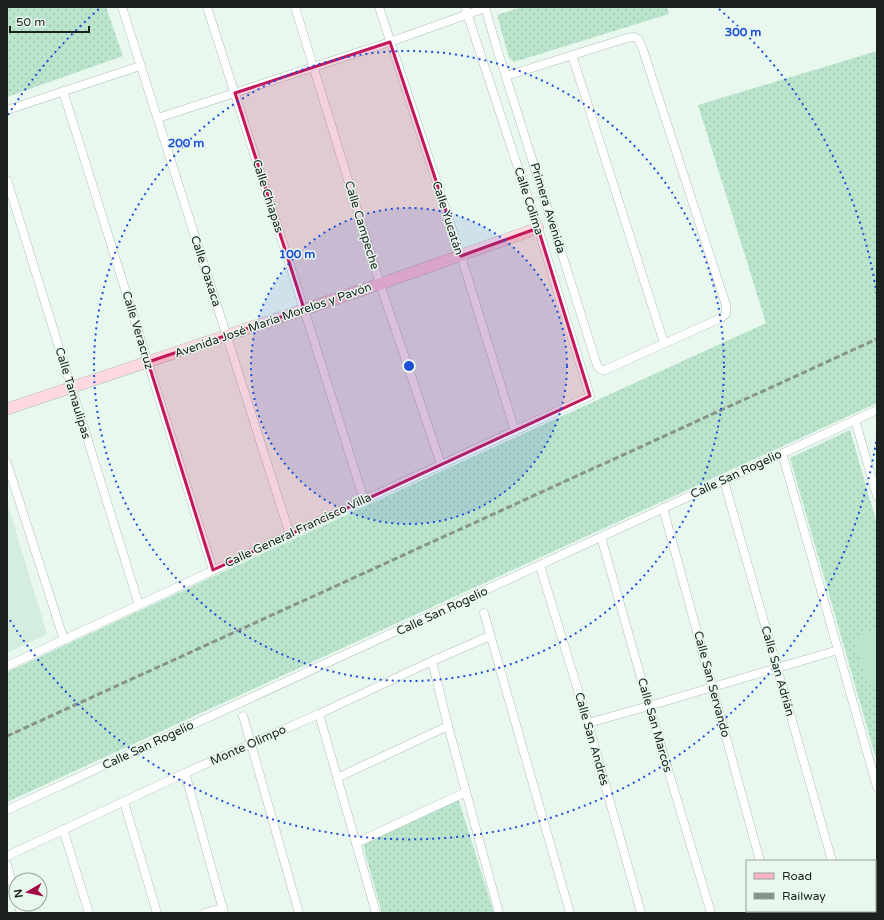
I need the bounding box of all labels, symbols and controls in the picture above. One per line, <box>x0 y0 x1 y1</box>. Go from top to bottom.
scale bar <box>10 8 89 34</box>
text: 50 m <box>16 15 45 29</box>
text: 300 m <box>725 25 761 39</box>
text: 200 m <box>168 136 204 150</box>
street label: Calle Chiapas <box>250 157 287 235</box>
street label: Primera Avenida <box>528 161 568 255</box>
street label: Calle Colima <box>512 165 546 237</box>
street label: Calle Campeche <box>342 179 382 271</box>
street label: Calle Yucatán <box>429 179 467 257</box>
street label: Calle Oaxaca <box>188 234 224 308</box>
text: 100 m <box>279 247 315 261</box>
street label: Avenida José María Morelos y Pavón <box>173 280 373 360</box>
street label: Calle Veracruz <box>119 289 157 371</box>
street label: Calle Tamaulipas <box>52 345 94 441</box>
centre of rings <box>402 359 416 373</box>
street label: Calle San Rogelio <box>688 447 784 501</box>
street label: Calle General Francisco Villa <box>223 490 373 570</box>
street label: Calle San Rogelio <box>394 584 490 638</box>
street label: Calle San Adrián <box>758 624 798 718</box>
street label: Calle San Servando <box>691 629 733 739</box>
street label: Calle San Marcos <box>635 676 675 774</box>
street label: Calle San Andrés <box>572 691 612 787</box>
street label: Calle San Rogelio <box>100 718 196 772</box>
street label: Monte Olimpo <box>208 722 288 768</box>
legend <box>746 860 876 912</box>
text: Road <box>782 869 812 883</box>
north arrow <box>8 872 48 912</box>
text: N <box>12 888 26 899</box>
text: Railway <box>782 889 826 903</box>

